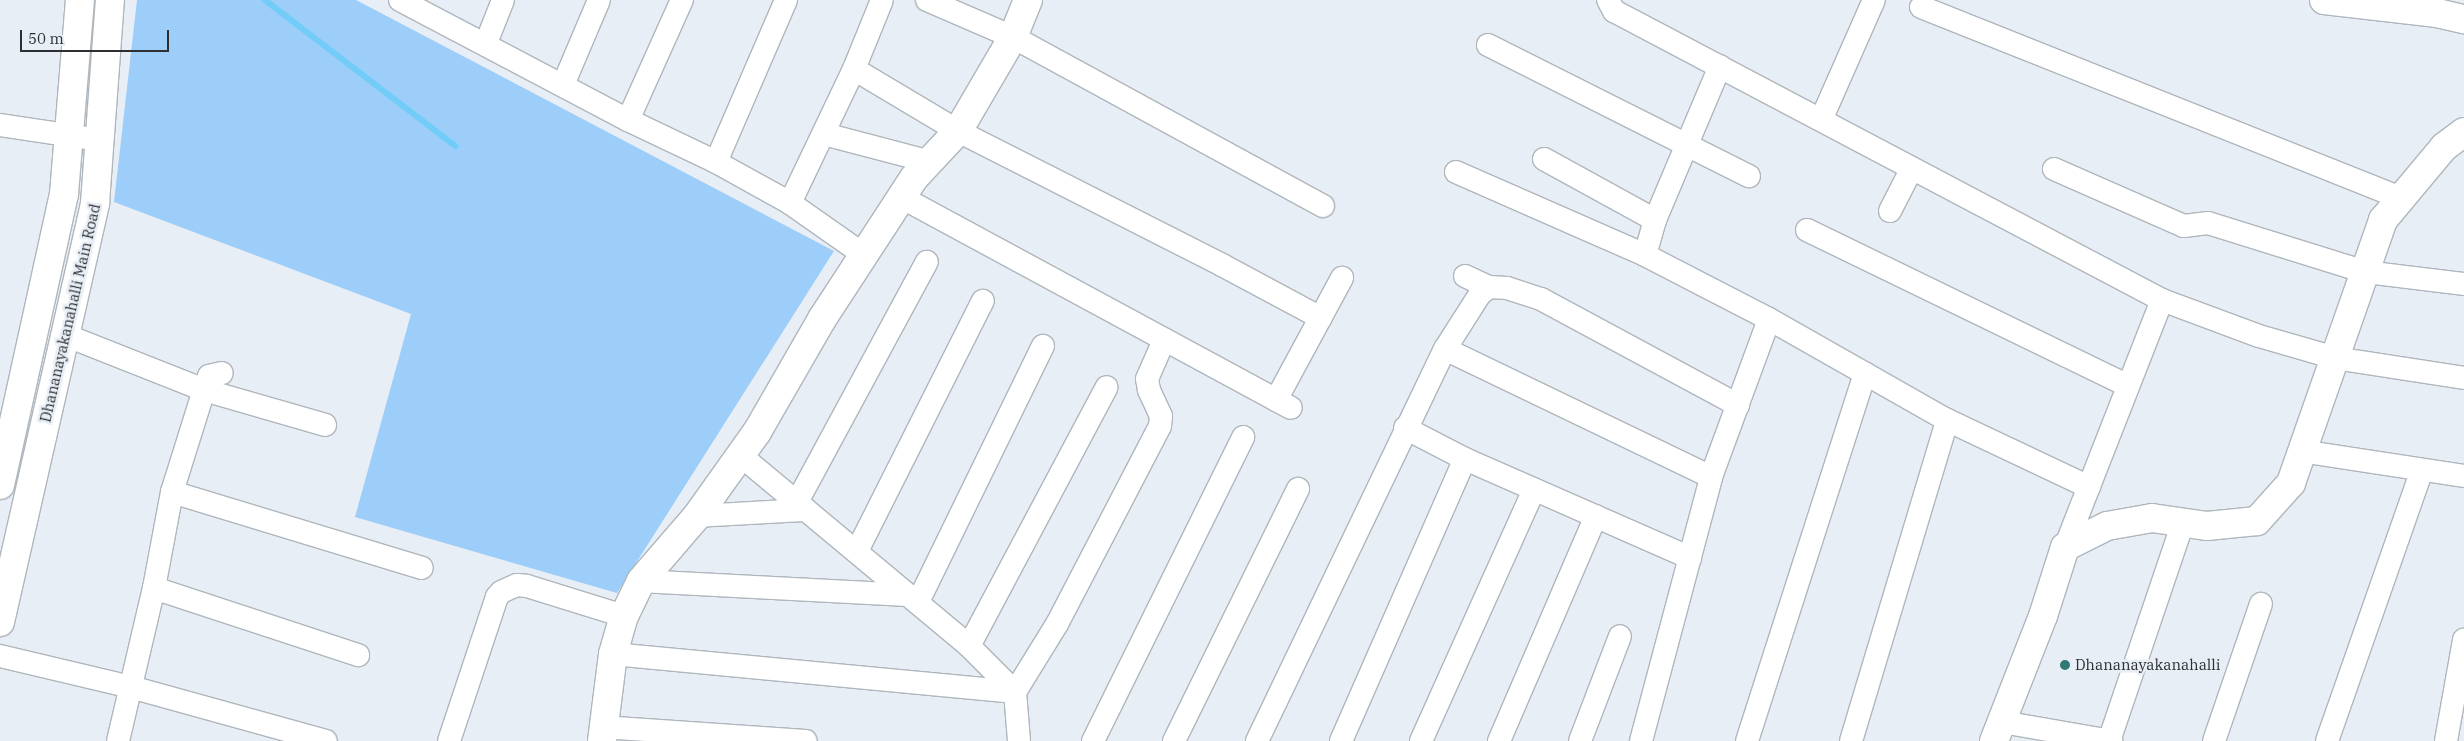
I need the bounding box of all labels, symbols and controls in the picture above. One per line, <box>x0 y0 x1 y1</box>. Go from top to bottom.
scale bar <box>22 20 171 52</box>
text: 50 m <box>28 29 64 48</box>
street label: Dhananayakanahalli Main Road <box>36 202 104 424</box>
place label: Dhananayakanahalli <box>2075 656 2221 674</box>
marker: Dhananayakanahalli <box>2059 659 2071 671</box>

